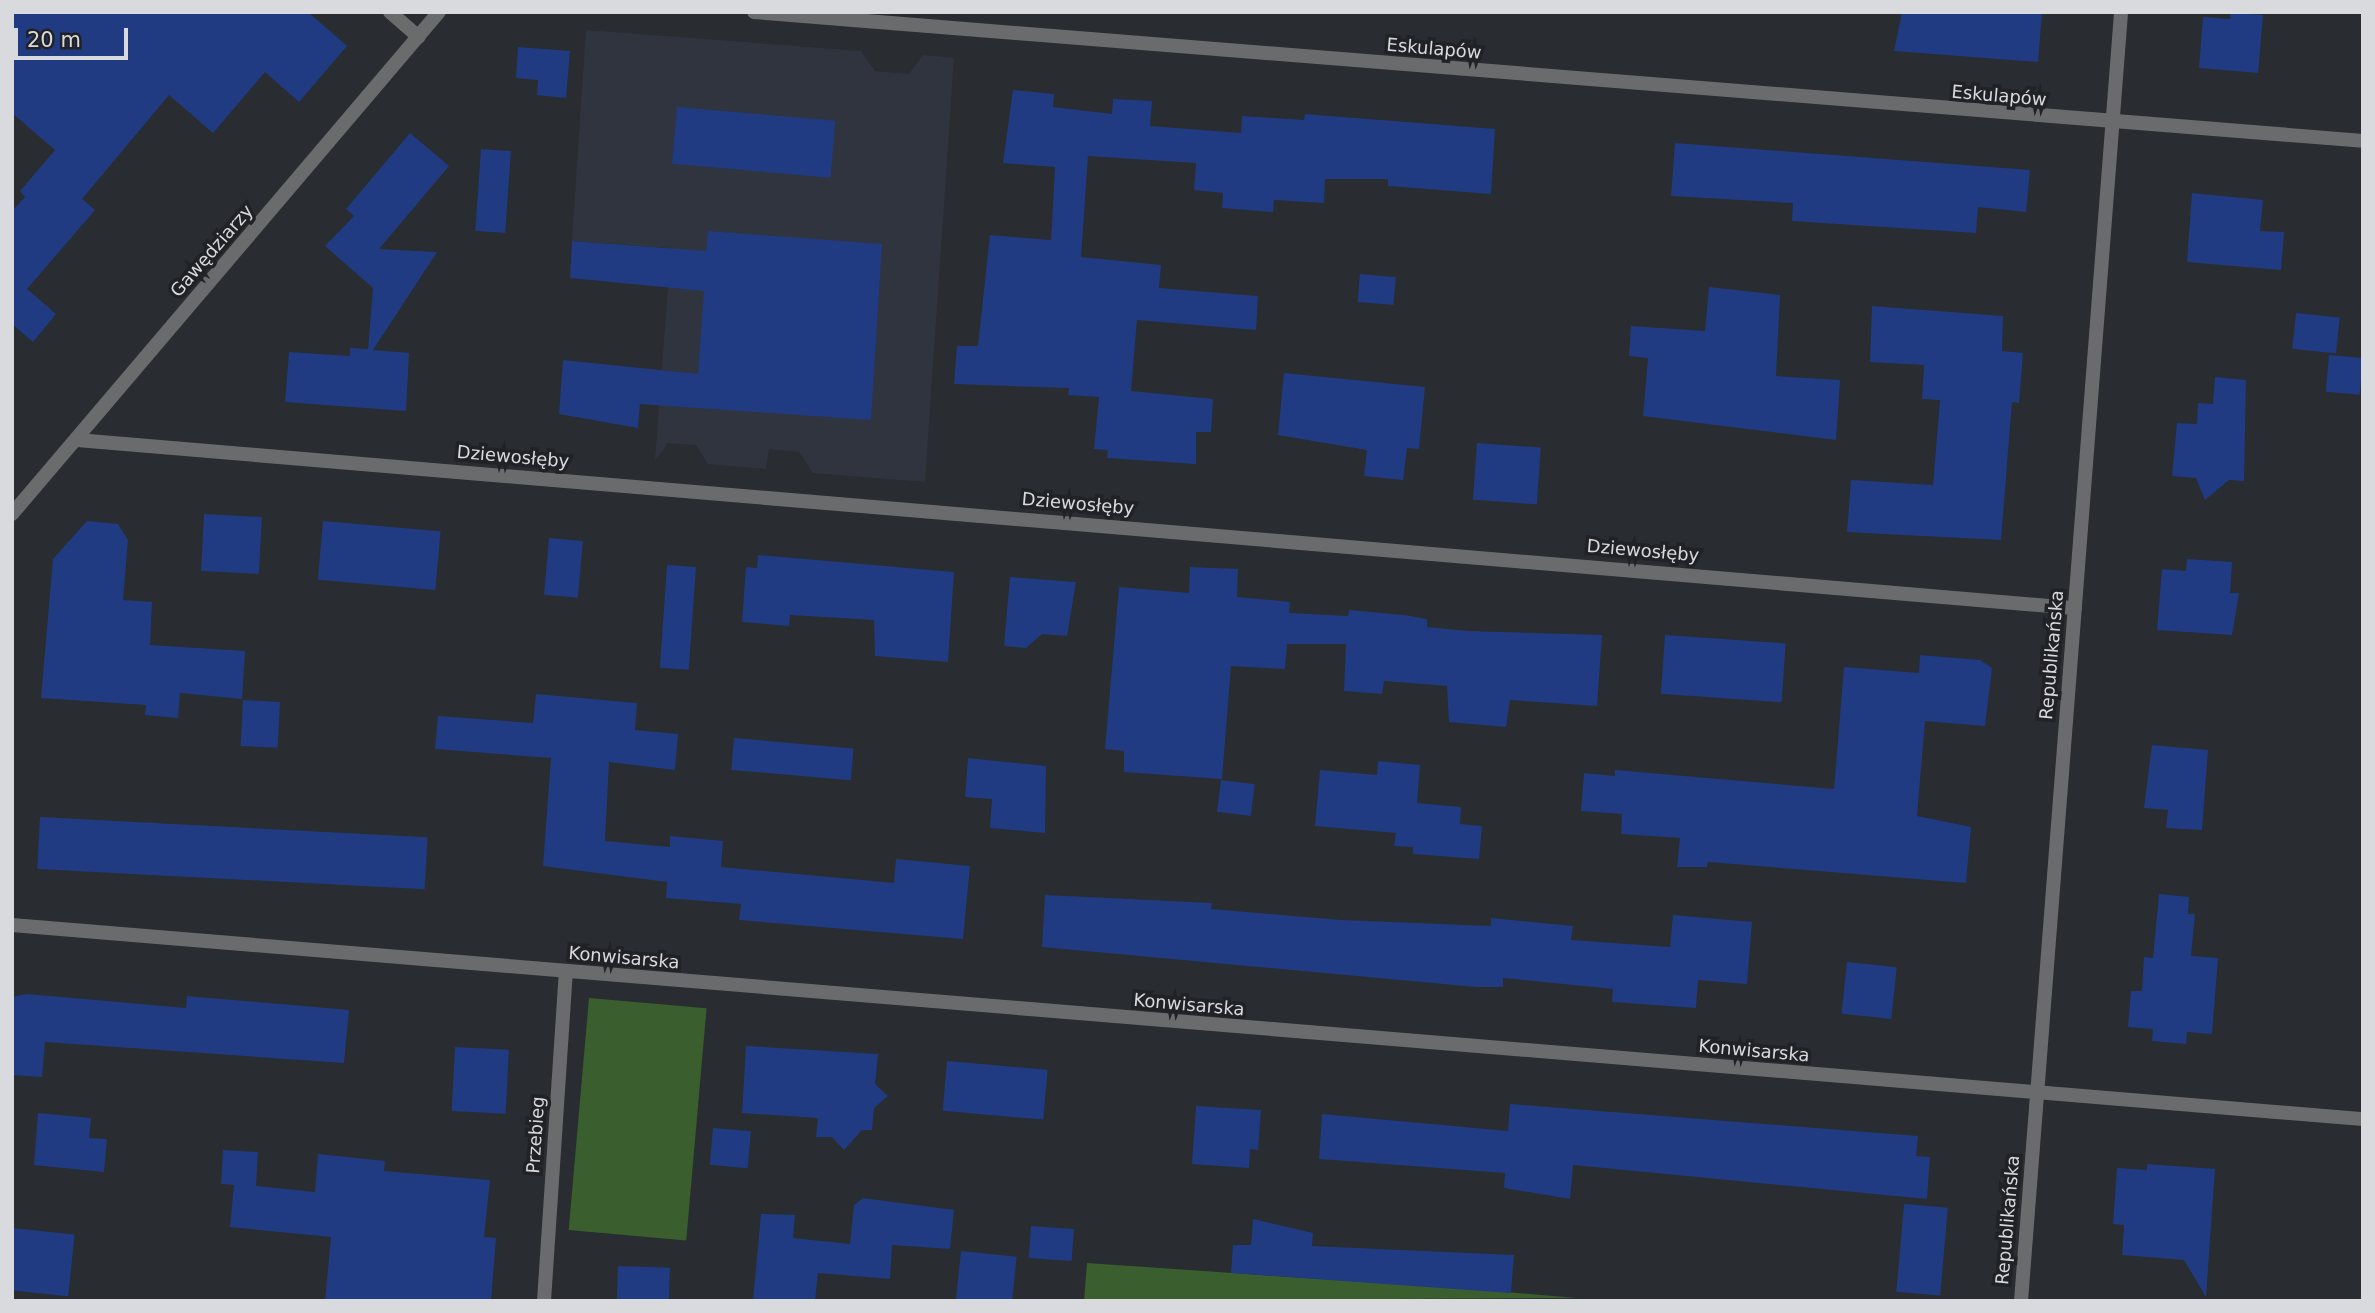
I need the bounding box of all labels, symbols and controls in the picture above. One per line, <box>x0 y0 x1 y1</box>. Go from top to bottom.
scale bar <box>18 14 131 58</box>
text: 20 m <box>27 28 81 52</box>
street label: Eskulapów <box>1386 34 1482 64</box>
street label: Eskulapów <box>1951 81 2047 111</box>
street label: Gawędziarzy <box>166 200 258 302</box>
street label: Dziewosłęby <box>456 441 570 473</box>
street label: Dziewosłęby <box>1021 488 1135 520</box>
street label: Dziewosłęby <box>1586 535 1700 567</box>
street label: Republikańska <box>2036 589 2068 721</box>
street label: Konwisarska <box>568 942 680 974</box>
street label: Konwisarska <box>1133 989 1245 1021</box>
street label: Konwisarska <box>1698 1035 1810 1067</box>
street label: Przebieg <box>523 1096 549 1174</box>
street label: Republikańska <box>1992 1154 2024 1286</box>

